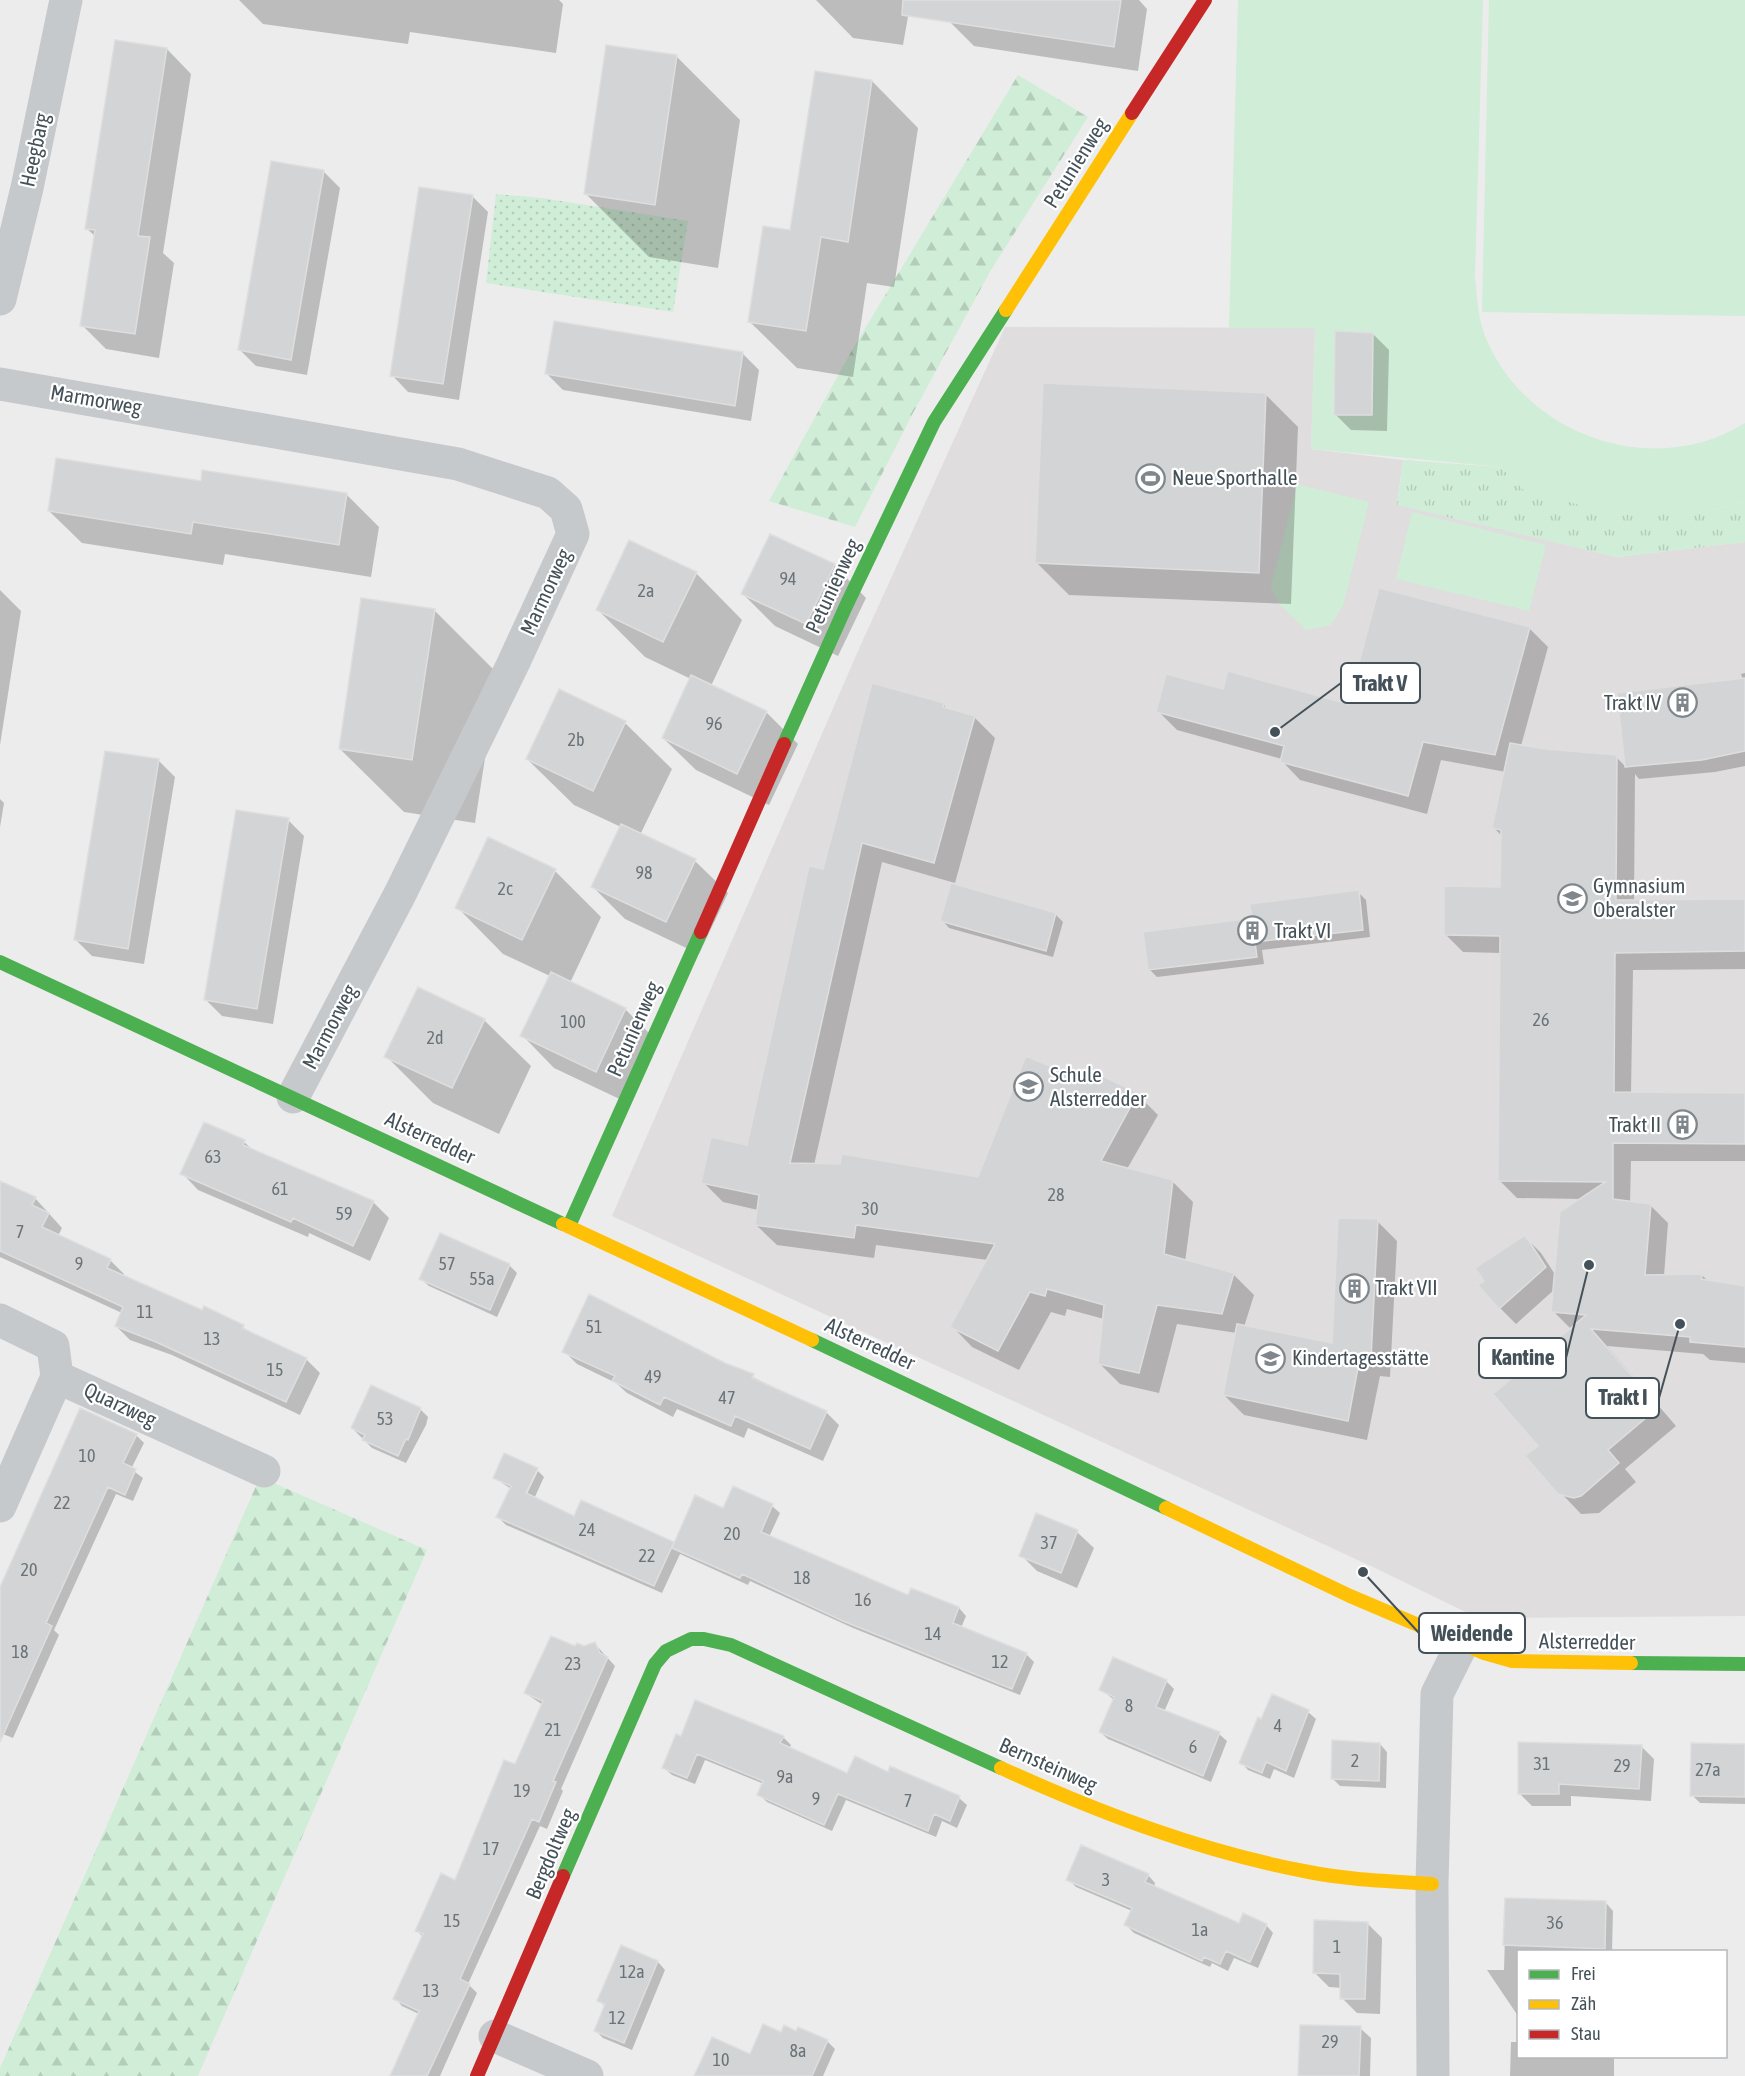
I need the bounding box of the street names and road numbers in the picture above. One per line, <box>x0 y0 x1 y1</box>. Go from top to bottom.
street label: Heegbarg <box>15 111 54 189</box>
street label: Petunienweg <box>1038 113 1112 212</box>
street label: Marmorweg <box>49 379 144 419</box>
street label: Petunienweg <box>800 535 864 637</box>
street label: Marmorweg <box>515 545 575 638</box>
street label: Petunienweg <box>601 977 665 1080</box>
street label: Marmorweg <box>297 980 361 1073</box>
street label: Alsterredder <box>382 1106 480 1169</box>
street label: Alsterredder <box>822 1312 920 1375</box>
street label: Quarzweg <box>81 1377 160 1431</box>
street label: Alsterredder <box>1539 1628 1636 1654</box>
street label: Bernsteinweg <box>996 1732 1101 1796</box>
street label: Bergdoltweg <box>520 1805 580 1902</box>

